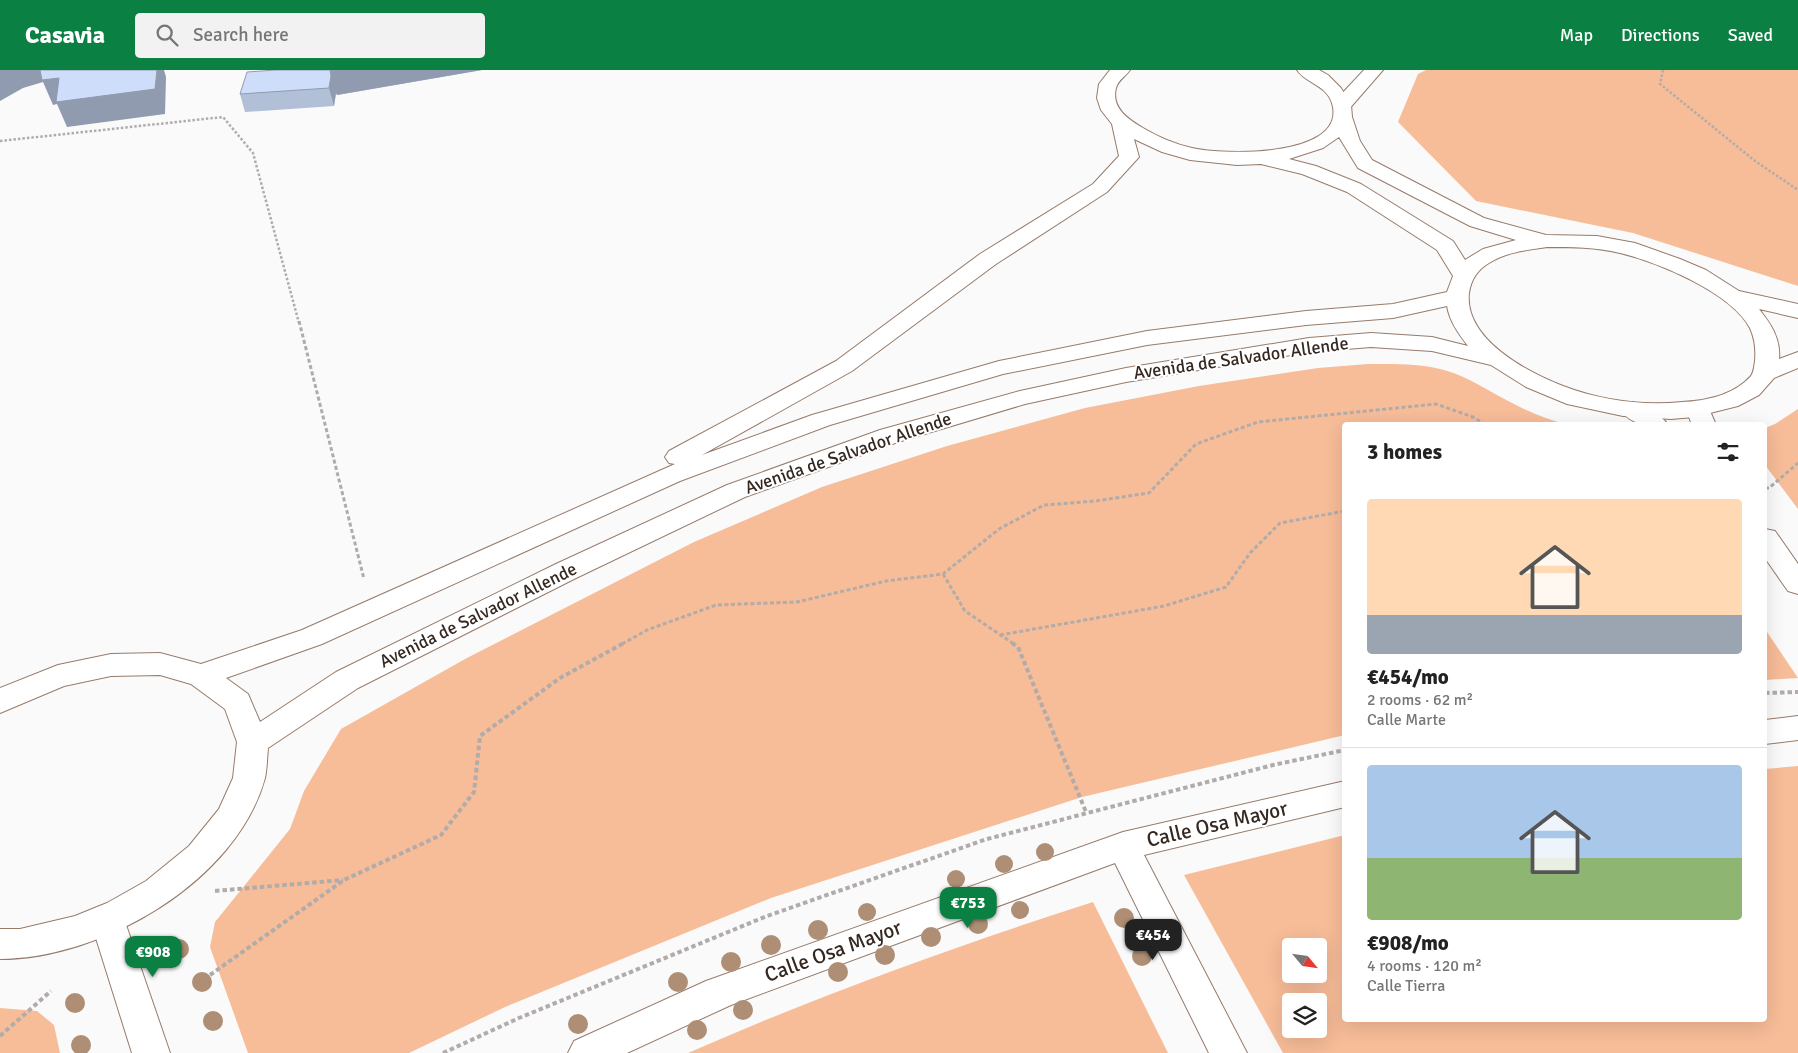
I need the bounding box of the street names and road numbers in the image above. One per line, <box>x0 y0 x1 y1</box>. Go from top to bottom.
street label: Avenida de Salvador Allende <box>1132 332 1350 384</box>
street label: Avenida de Salvador Allende <box>742 407 954 499</box>
street label: Avenida de Salvador Allende <box>376 558 580 672</box>
street label: Calle Osa Mayor <box>1144 795 1290 853</box>
street label: Calle Osa Mayor <box>761 914 905 988</box>

